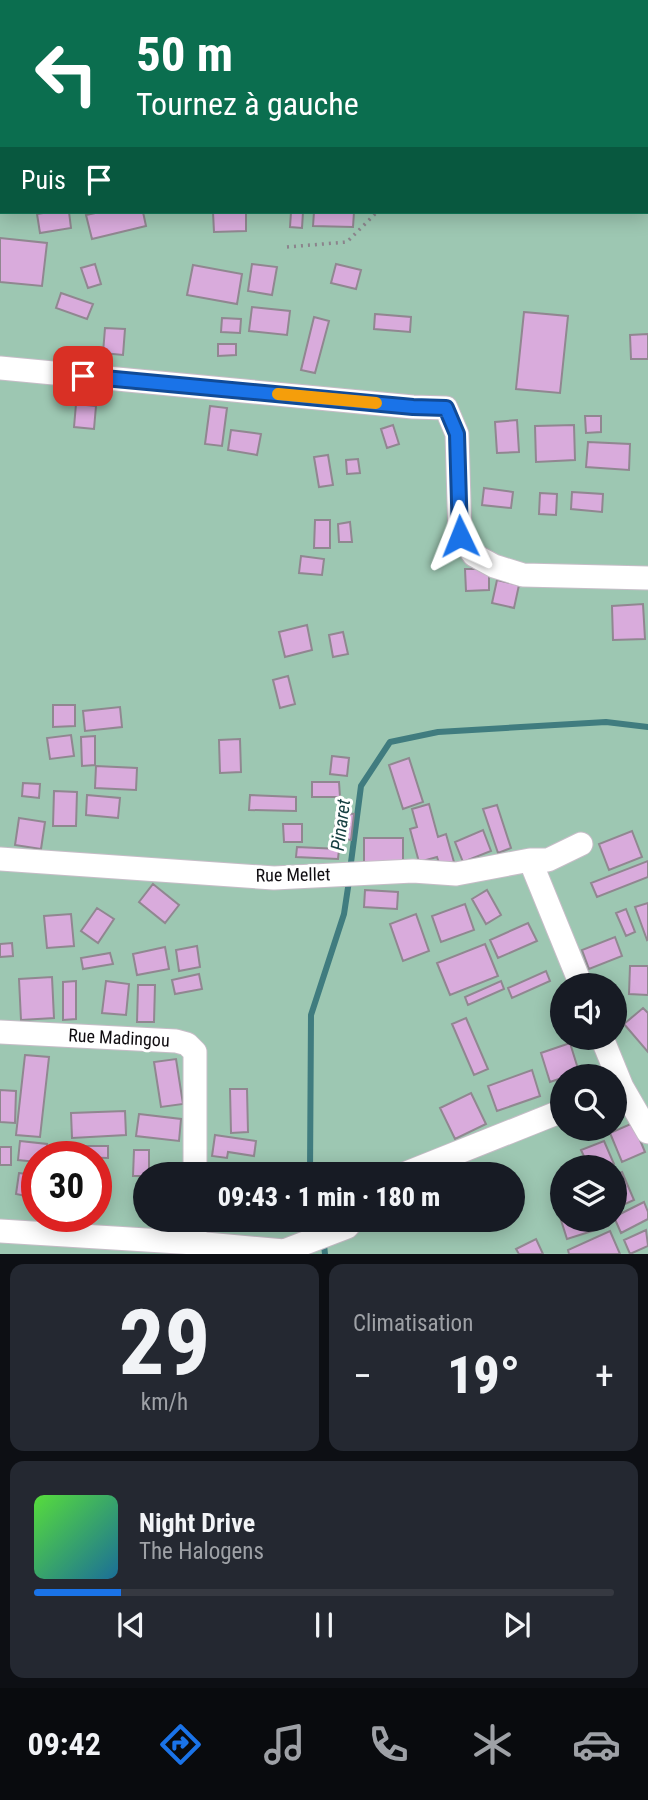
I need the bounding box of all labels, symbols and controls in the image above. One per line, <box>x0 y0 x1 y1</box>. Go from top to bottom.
text: 50 m <box>136 26 233 83</box>
icon: left <box>21 28 112 119</box>
text: Tournez à gauche <box>136 85 359 123</box>
icon: arrive <box>80 161 118 199</box>
text: Puis <box>21 165 66 195</box>
pin <box>53 346 113 406</box>
icon: arrive <box>64 357 102 395</box>
position arrow <box>423 499 497 573</box>
water label: Pinaret <box>326 797 355 852</box>
street label: Rue Mellet <box>255 863 331 886</box>
map controls <box>550 973 627 1232</box>
button: sound <box>550 973 627 1050</box>
street label: Rue Madingou <box>68 1024 170 1051</box>
button: search <box>550 1064 627 1141</box>
speed limit sign: 30 <box>21 1141 112 1232</box>
button: layers <box>550 1155 627 1232</box>
text: 09:43 · 1 min · 180 m <box>218 1182 440 1212</box>
text: 29 <box>119 1290 210 1396</box>
text: Climatisation <box>353 1310 473 1337</box>
text: 19° <box>447 1345 520 1406</box>
text: − <box>353 1354 372 1398</box>
text: + <box>595 1354 614 1398</box>
text: km/h <box>141 1389 188 1416</box>
text: Night Drive <box>139 1508 255 1538</box>
text: The Halogens <box>139 1538 264 1565</box>
icon: previous <box>112 1606 150 1644</box>
icon: pause <box>305 1606 343 1644</box>
icon: next <box>498 1606 536 1644</box>
icon: directions <box>156 1720 205 1769</box>
icon: music <box>260 1720 309 1769</box>
icon: phone <box>364 1720 413 1769</box>
icon: climate <box>468 1720 517 1769</box>
icon: car <box>572 1720 621 1769</box>
text: 09:42 <box>27 1725 101 1763</box>

